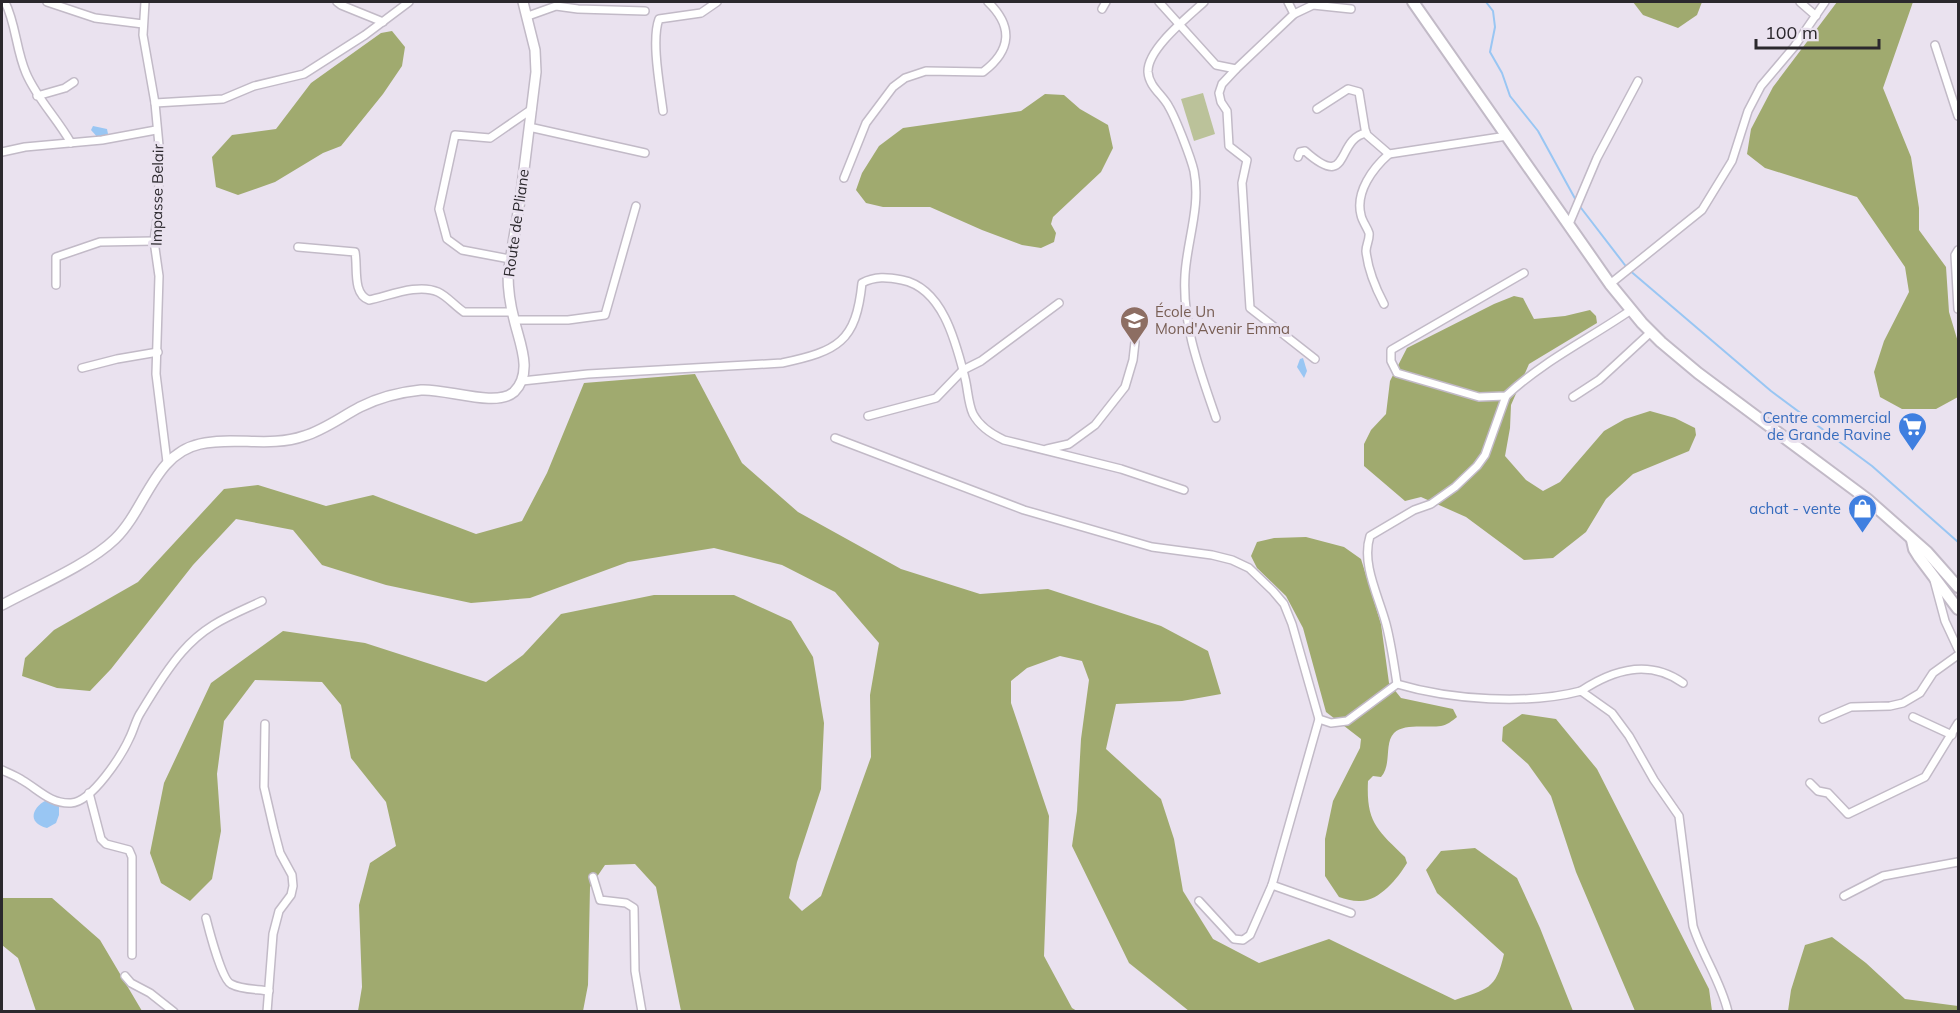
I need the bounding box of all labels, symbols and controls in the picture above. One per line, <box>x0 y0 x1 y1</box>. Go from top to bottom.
scale bar <box>1756 12 1879 50</box>
text: 100 m <box>1765 21 1818 44</box>
street label: Impasse Belair <box>147 143 167 246</box>
street label: Route de Pliane <box>499 168 533 278</box>
place label: École Un Mond'Avenir Emma <box>1155 302 1290 338</box>
school or university icon: École Un Mond'Avenir Emma <box>1118 304 1150 346</box>
place label: Centre commercial de Grande Ravine <box>1762 408 1891 444</box>
supermarket icon: Centre commercial de Grande Ravine <box>1896 410 1928 452</box>
shop icon: achat - vente <box>1846 492 1878 534</box>
place label: achat - vente <box>1749 499 1841 518</box>

